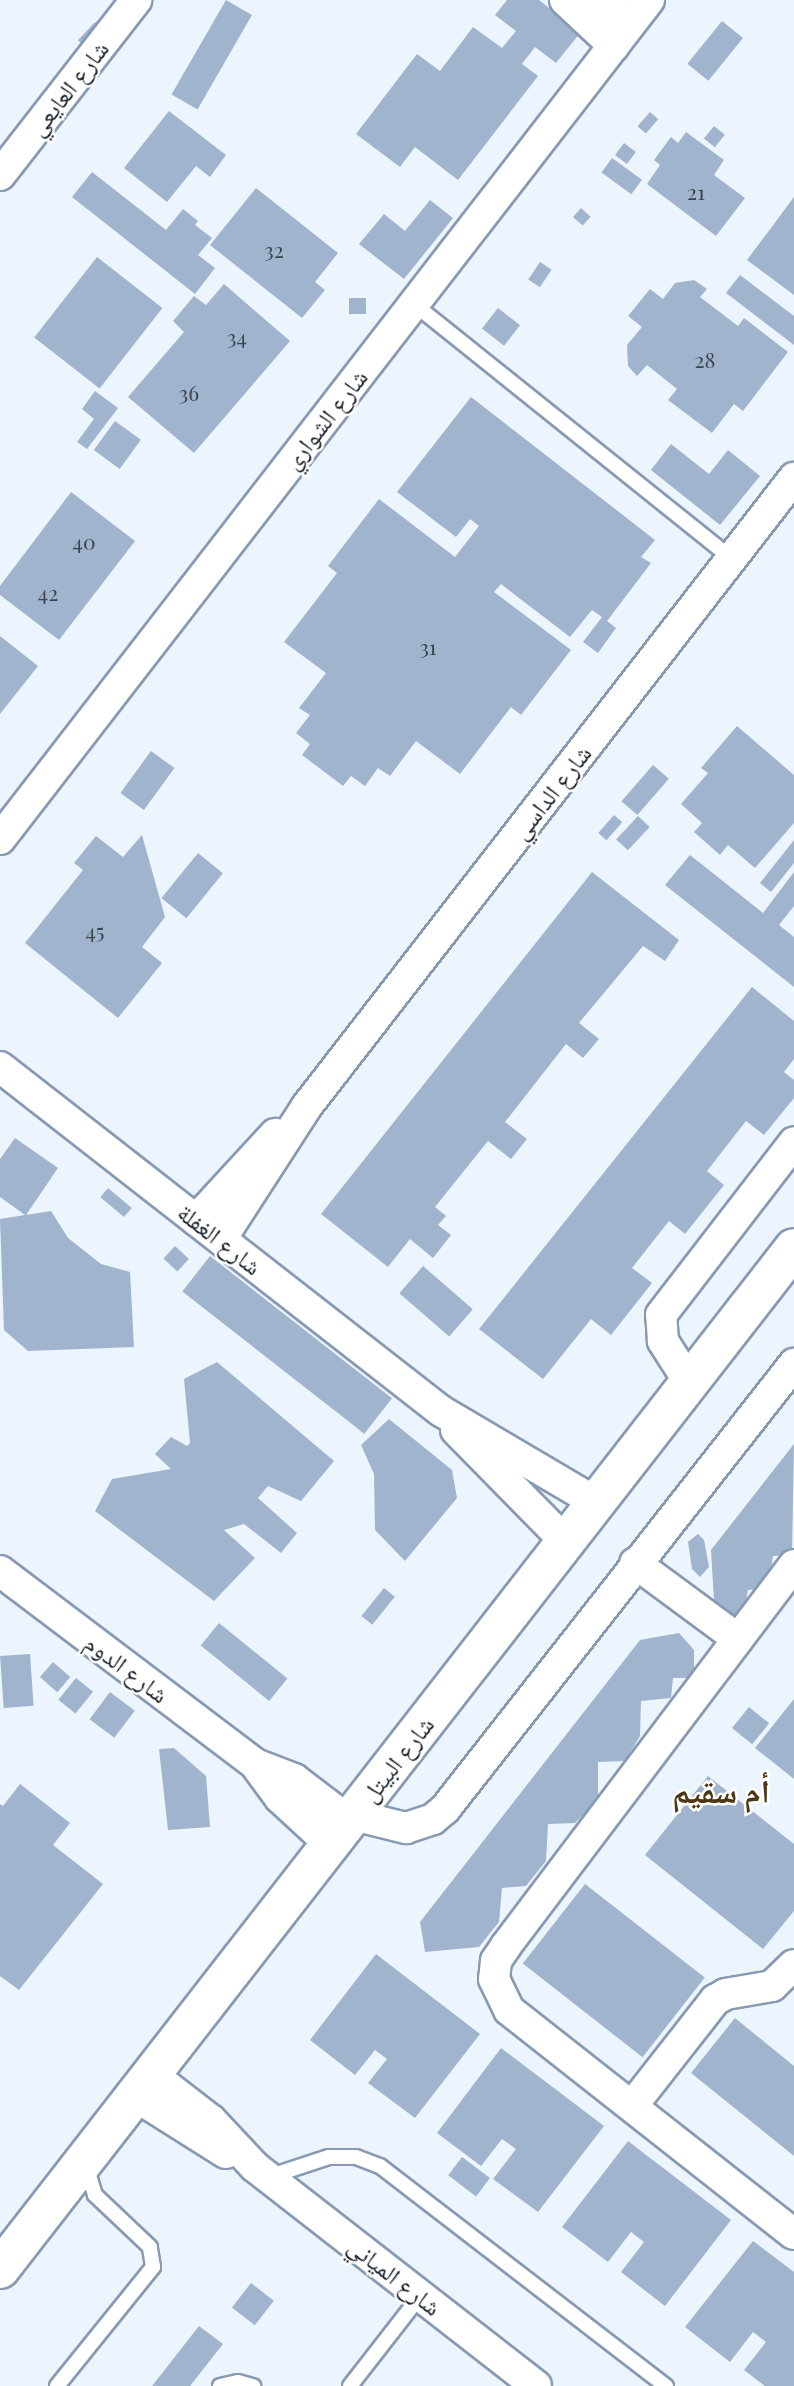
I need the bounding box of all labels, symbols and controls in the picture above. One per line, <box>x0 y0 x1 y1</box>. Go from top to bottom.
street label: شارع العايعي <box>22 35 114 141</box>
house number: 21 <box>687 178 705 204</box>
house number: 32 <box>264 236 284 262</box>
house number: 34 <box>227 323 247 349</box>
house number: 28 <box>695 346 715 372</box>
street label: شارع الشواري <box>277 363 373 475</box>
house number: 36 <box>179 379 199 405</box>
house number: 40 <box>73 528 95 554</box>
house number: 42 <box>38 579 58 605</box>
house number: 31 <box>419 633 437 659</box>
street label: شارع الداسي <box>505 739 597 845</box>
house number: 45 <box>85 917 105 943</box>
street label: شارع الغفلة <box>172 1197 268 1281</box>
street label: شارع الدوم <box>80 1627 174 1709</box>
street label: شارع البيتل <box>355 1710 439 1808</box>
district label: أم سقيم <box>672 1771 770 1809</box>
street label: شارع المياني <box>343 2231 447 2321</box>

